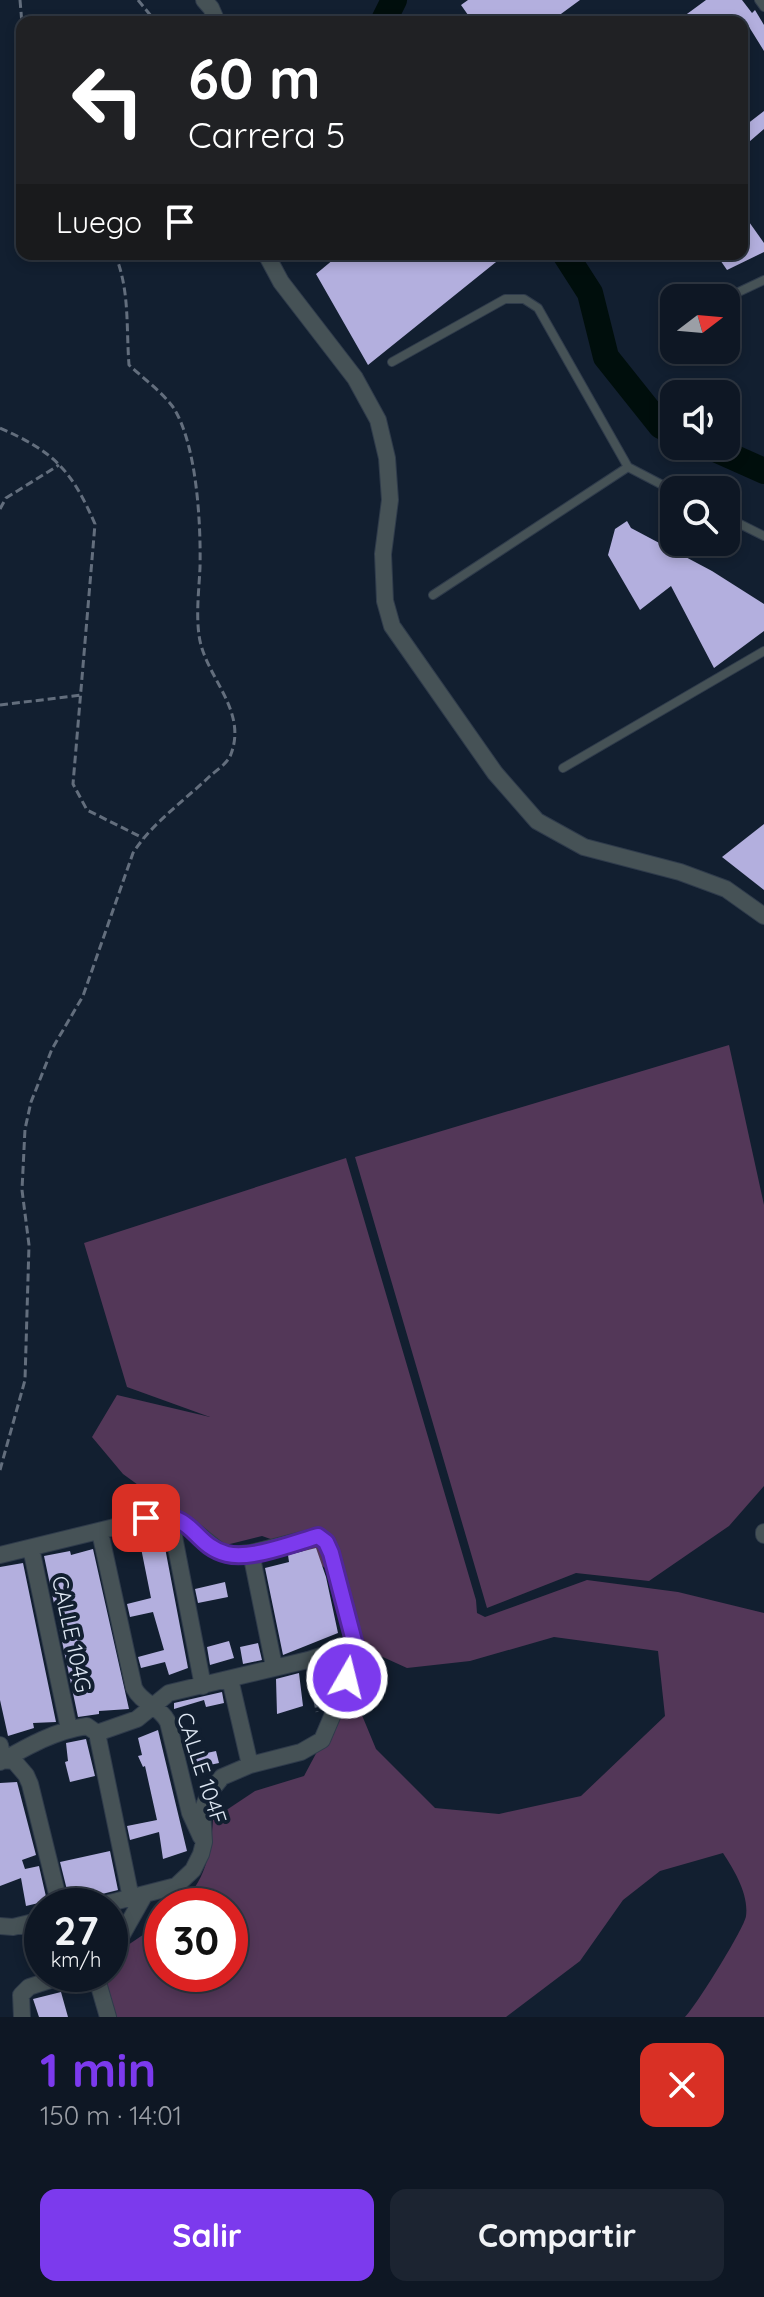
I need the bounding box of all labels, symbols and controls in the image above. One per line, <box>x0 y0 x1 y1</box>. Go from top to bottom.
text: 60 m <box>188 43 321 113</box>
icon: left <box>56 48 160 152</box>
text: Carrera 5 <box>188 112 345 157</box>
icon: arrive <box>158 200 202 244</box>
text: Luego <box>56 203 142 241</box>
north arrow <box>660 284 740 364</box>
map controls <box>660 284 740 556</box>
button: sound <box>660 380 740 460</box>
button: search <box>660 476 740 556</box>
pin <box>112 1484 180 1552</box>
icon: arrive <box>124 1496 168 1540</box>
street label: CALLE 104G <box>46 1573 98 1695</box>
position arrow <box>305 1636 389 1720</box>
street label: CALLE 104F <box>171 1709 233 1827</box>
speed limit sign: 30 <box>144 1888 248 1992</box>
text: 27 <box>54 1905 98 1955</box>
text: km/h <box>51 1947 101 1972</box>
text: 1 min <box>40 2039 156 2099</box>
button: close <box>640 2043 724 2127</box>
text: 150 m · 14:01 <box>40 2099 182 2132</box>
button: Salir <box>40 2189 374 2281</box>
button: Compartir <box>390 2189 724 2281</box>

